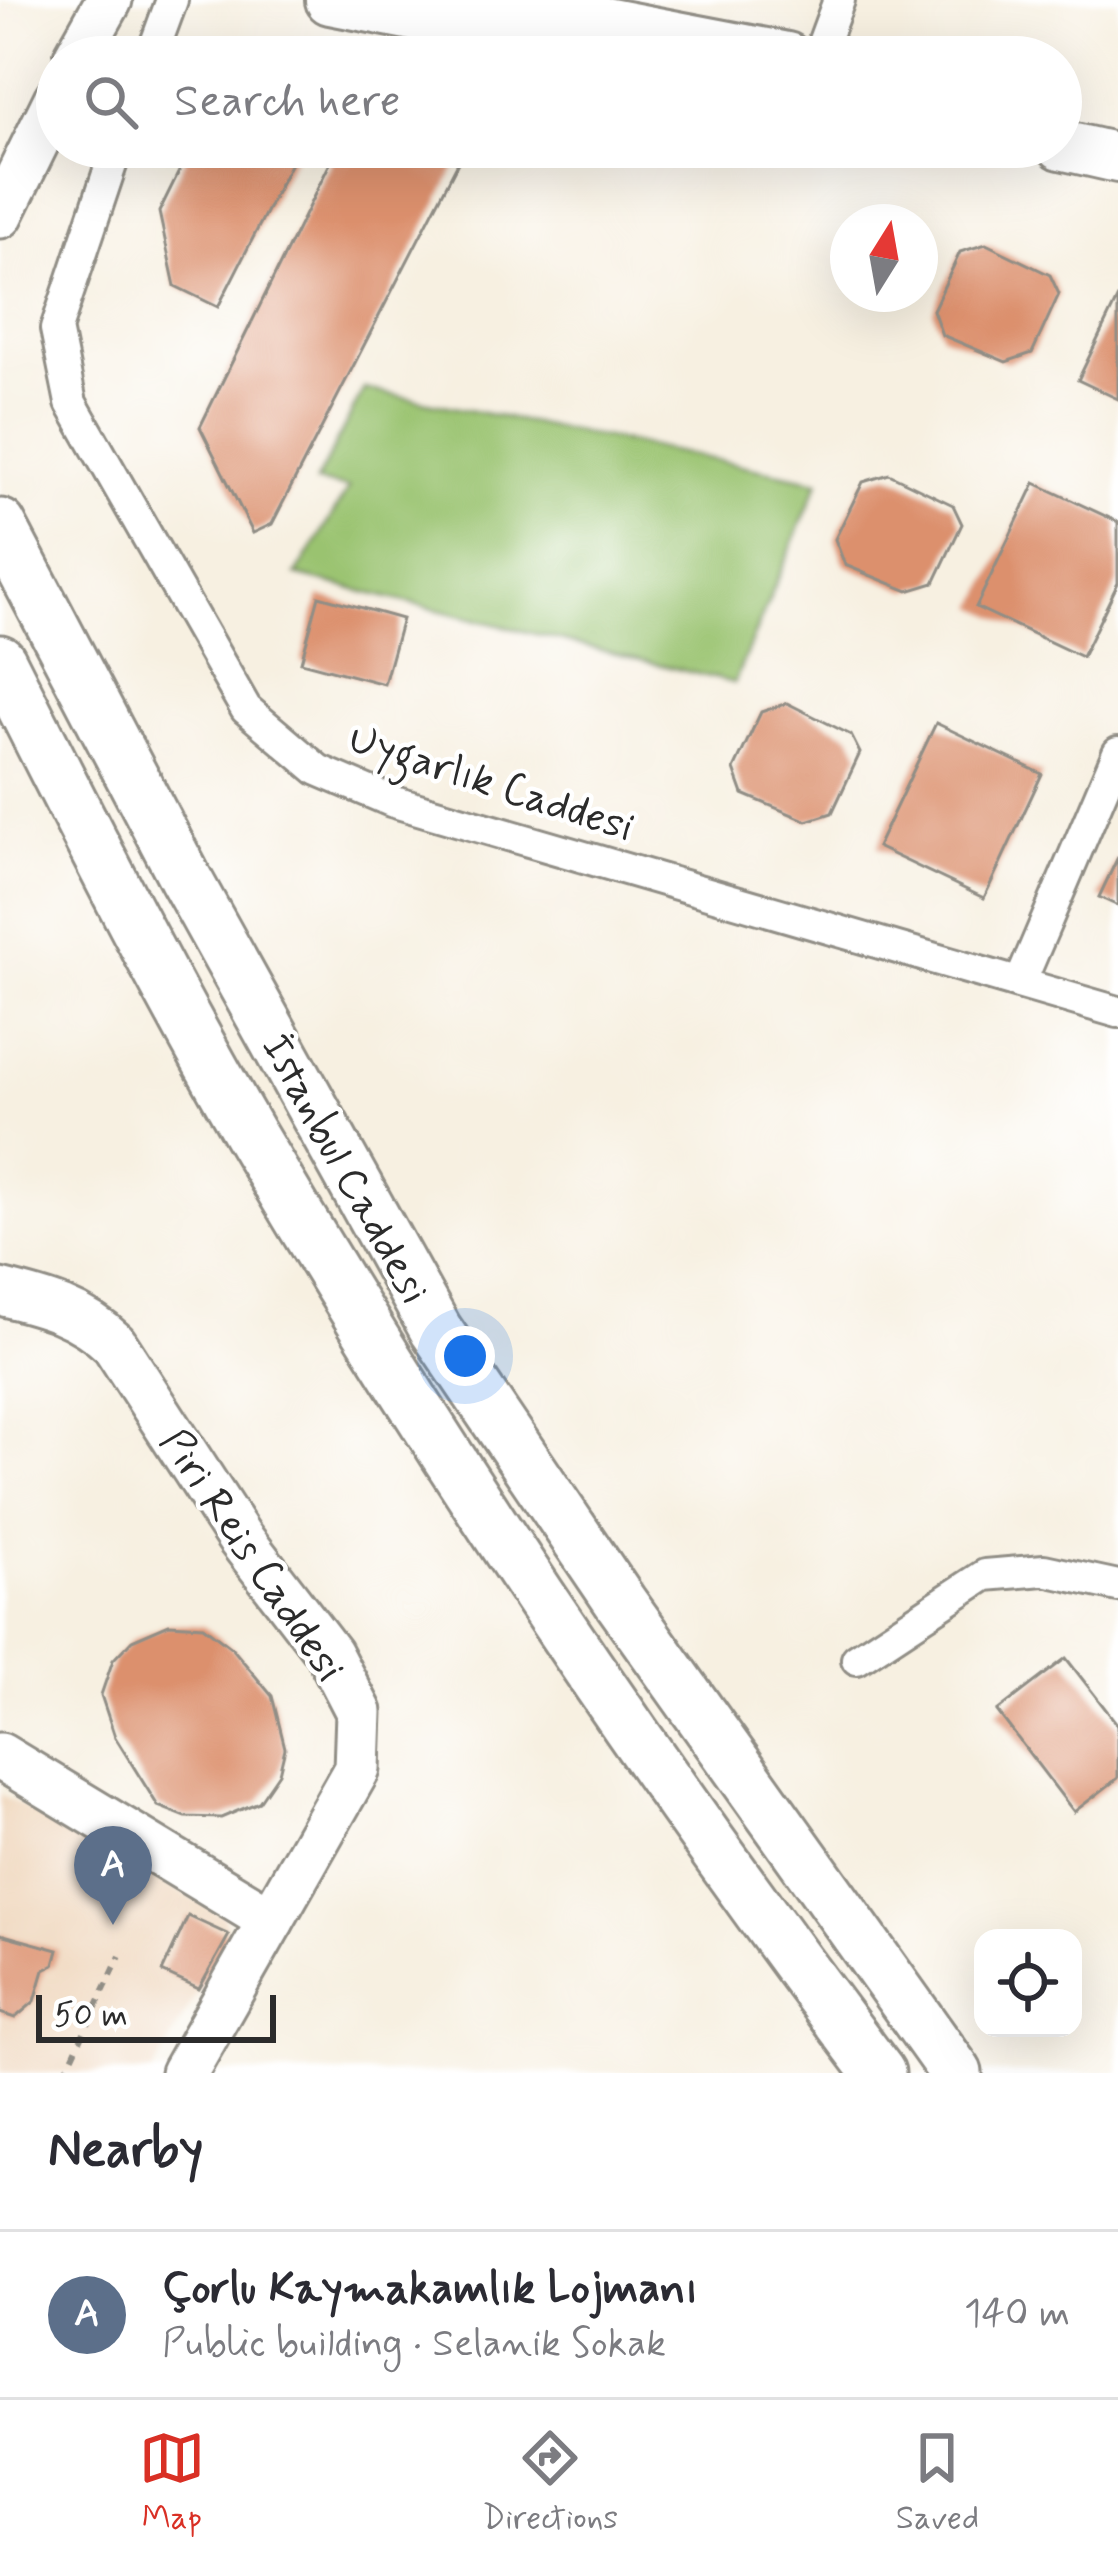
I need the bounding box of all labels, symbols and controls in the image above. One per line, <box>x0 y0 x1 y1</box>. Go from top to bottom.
search box <box>36 36 1082 168</box>
icon: search <box>78 69 144 135</box>
text: Search here <box>174 73 401 132</box>
north arrow <box>830 204 938 312</box>
street label: Uygarlık Caddesi <box>340 712 640 860</box>
street label: İstanbul Caddesi <box>247 1025 441 1314</box>
your location <box>435 1326 495 1386</box>
street label: Piri Reis Caddesi <box>146 1419 356 1693</box>
pin: A <box>74 1826 152 1925</box>
map controls <box>974 1929 1082 2037</box>
button: locate <box>974 1929 1082 2037</box>
scale bar <box>36 1989 276 2042</box>
text: 50 m <box>54 1994 128 2038</box>
text: Nearby <box>48 2118 203 2184</box>
text: Çorlu Kaymakamlık Lojmanı <box>162 2260 698 2319</box>
text: A <box>74 2289 100 2340</box>
text: 140 m <box>964 2289 1070 2340</box>
text: Public building · Selanik Sokak <box>162 2319 666 2370</box>
tab: Map <box>139 2425 205 2541</box>
tab: Directions <box>482 2425 618 2541</box>
tab: Saved <box>896 2425 979 2541</box>

